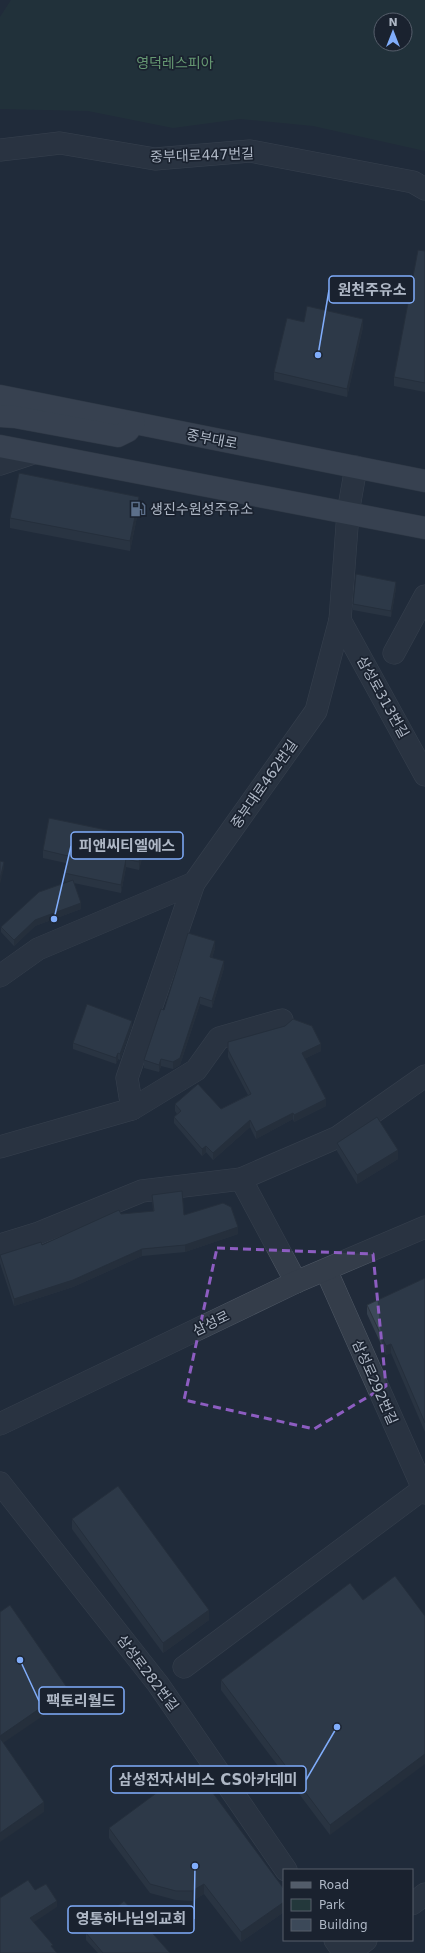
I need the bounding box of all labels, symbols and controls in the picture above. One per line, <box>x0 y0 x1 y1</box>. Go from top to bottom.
north arrow <box>373 12 413 52</box>
text: N <box>388 16 398 29</box>
park label: 영덕레스피아 <box>136 55 214 71</box>
street label: 중부대로447번길 <box>150 145 254 165</box>
callout: 원천주유소 <box>329 276 414 303</box>
text: 원천주유소 <box>337 281 407 299</box>
street label: 중부대로 <box>185 426 239 452</box>
fuel station icon: 생진수원성주유소 <box>129 500 147 518</box>
place label: 생진수원성주유소 <box>150 501 253 517</box>
street label: 삼성로313번길 <box>354 653 412 741</box>
street label: 중부대로462번길 <box>228 737 300 831</box>
callout: 피앤씨티엘에스 <box>71 832 183 859</box>
text: 피앤씨티엘에스 <box>79 837 175 855</box>
street label: 삼성로 <box>190 1307 232 1339</box>
street label: 삼성로292번길 <box>349 1337 401 1427</box>
street label: 삼성로282번길 <box>114 1632 182 1714</box>
callout: 팩토리월드 <box>39 1687 124 1714</box>
text: 팩토리월드 <box>46 1692 116 1710</box>
callout: 삼성전자서비스 CS아카데미 <box>111 1766 306 1793</box>
text: 삼성전자서비스 CS아카데미 <box>118 1771 298 1789</box>
legend <box>283 1869 413 1941</box>
text: Road <box>319 1878 349 1892</box>
text: Park <box>319 1898 345 1912</box>
callout: 영통하나님의교회 <box>68 1906 194 1933</box>
text: 영통하나님의교회 <box>76 1910 186 1928</box>
text: Building <box>319 1918 368 1932</box>

